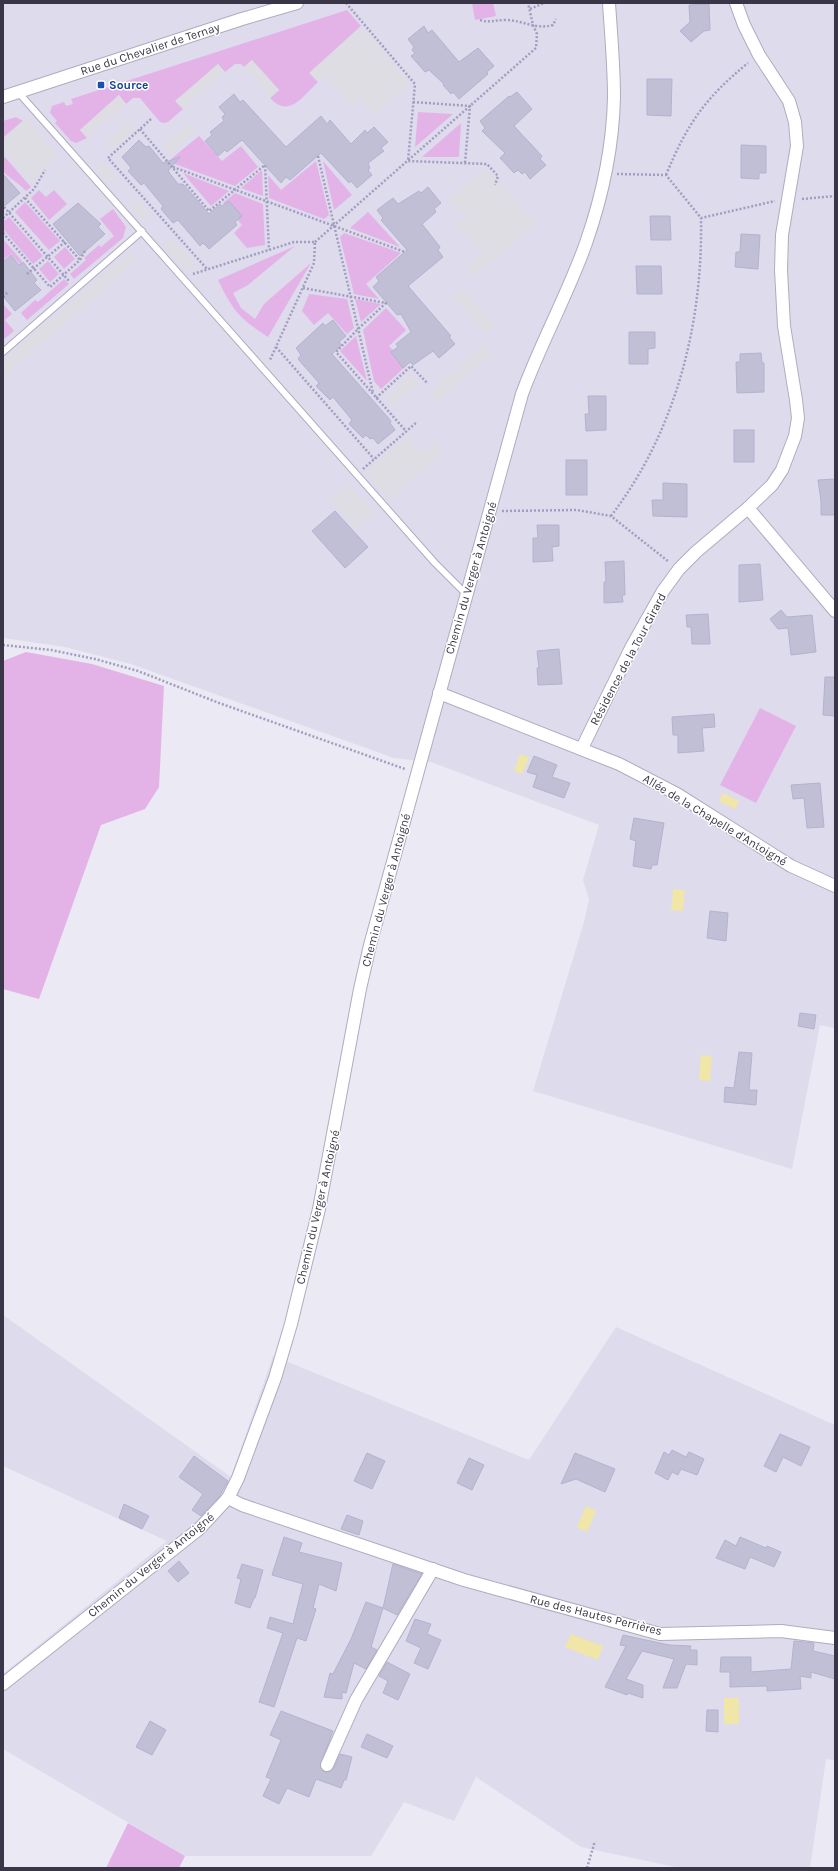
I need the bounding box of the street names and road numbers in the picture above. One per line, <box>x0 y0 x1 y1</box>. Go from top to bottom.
street label: Rue du Chevalier de Ternay <box>79 20 222 78</box>
street label: Chemin du Verger à Antoigné <box>442 500 500 656</box>
street label: Résidence de la Tour Girard <box>587 590 669 728</box>
street label: Allée de la Chapelle d'Antoigné <box>640 771 790 869</box>
street label: Chemin du Verger à Antoigné <box>359 812 413 968</box>
street label: Chemin du Verger à Antoigné <box>293 1128 343 1286</box>
street label: Chemin du Verger à Antoigné <box>85 1510 217 1620</box>
street label: Rue des Hautes Perrières <box>528 1592 664 1638</box>

